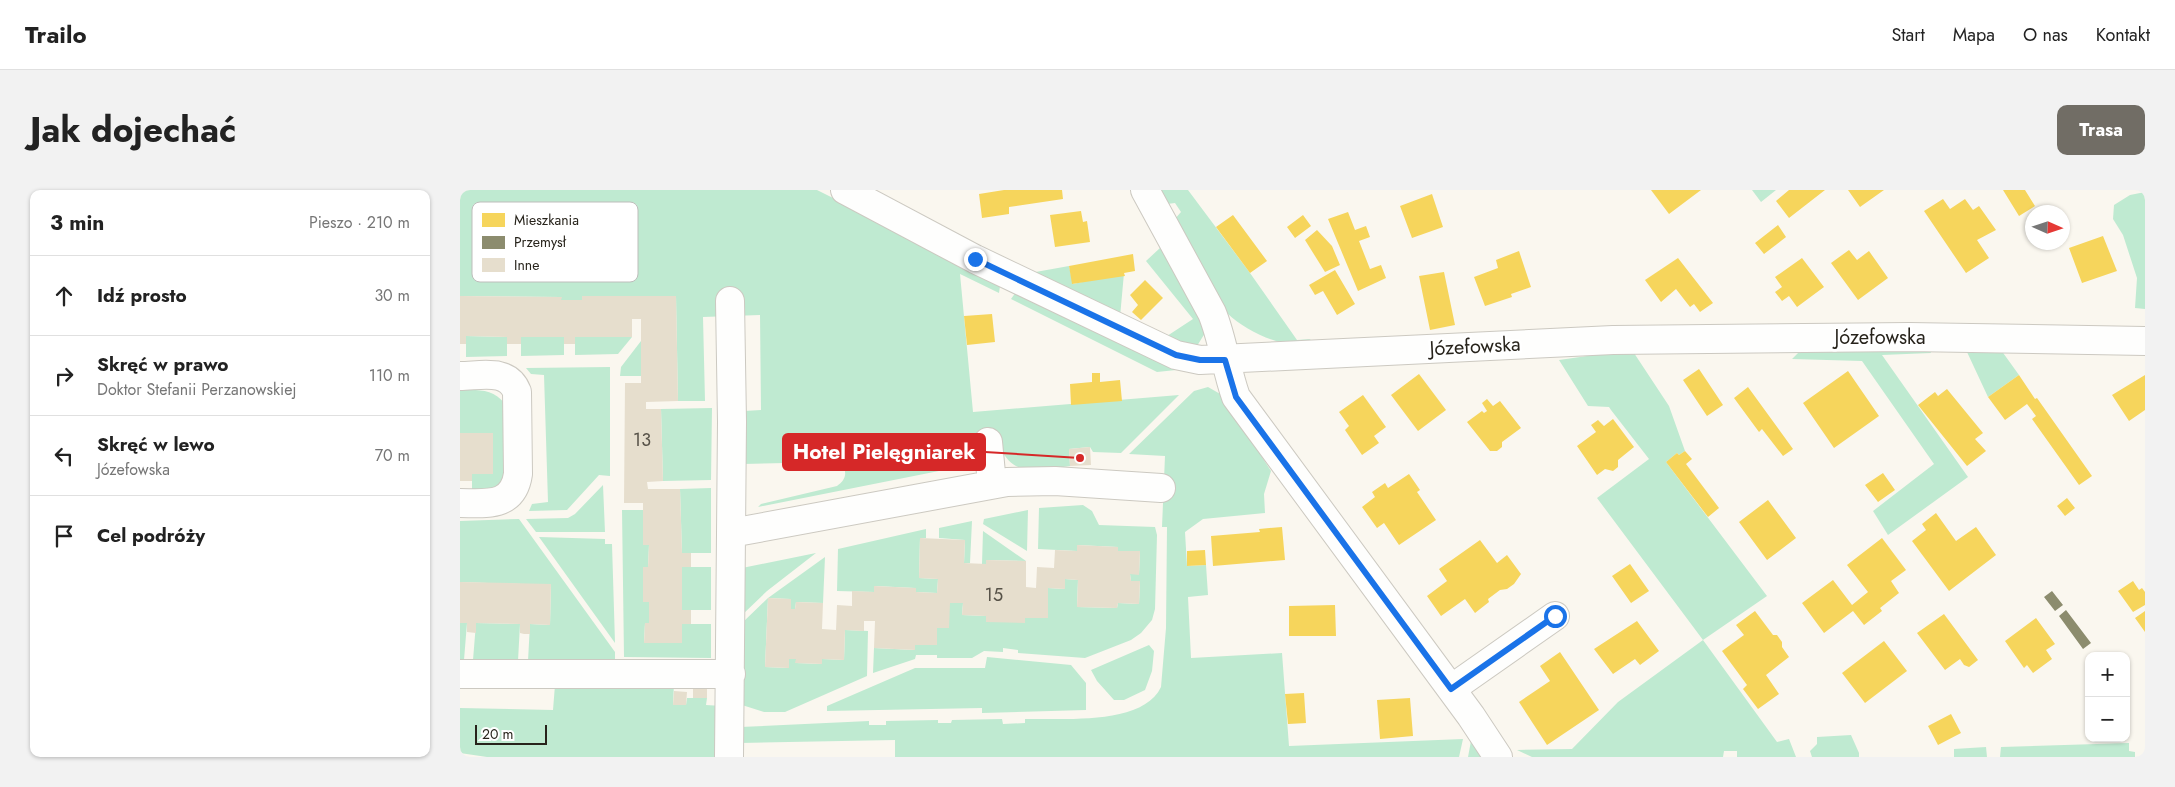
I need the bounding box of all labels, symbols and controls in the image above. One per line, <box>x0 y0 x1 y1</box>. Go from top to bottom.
text: Trailo <box>25 17 87 52</box>
text: Start <box>1891 22 1925 48</box>
text: Mapa <box>1953 22 1995 48</box>
text: O nas <box>2023 22 2068 48</box>
text: Kontakt <box>2096 22 2150 48</box>
text: Jak dojechać <box>30 105 236 155</box>
button: Trasa <box>2057 105 2145 155</box>
legend <box>472 202 638 282</box>
north arrow <box>2025 205 2070 250</box>
text: 3 min <box>50 208 104 238</box>
text: Mieszkania <box>514 210 579 230</box>
text: Pieszo · 210 m <box>309 211 410 234</box>
text: Przemysł <box>514 232 567 252</box>
route end <box>964 248 987 271</box>
text: Inne <box>514 255 539 275</box>
icon: ahead <box>50 282 78 310</box>
text: Idź prosto <box>97 282 187 309</box>
text: 30 m <box>374 284 410 307</box>
street label: Józefowska <box>1831 323 1926 352</box>
street label: Józefowska <box>1426 330 1521 364</box>
text: Skręć w prawo <box>97 351 229 378</box>
icon: right <box>50 362 78 390</box>
text: 110 m <box>369 364 410 387</box>
text: Doktor Stefanii Perzanowskiej <box>97 378 296 401</box>
house number: 13 <box>633 427 651 453</box>
text: Skręć w lewo <box>97 431 215 458</box>
callout: Hotel Pielęgniarek <box>783 434 985 470</box>
text: Hotel Pielęgniarek <box>793 437 975 467</box>
icon: left <box>50 442 78 470</box>
text: 70 m <box>375 444 410 467</box>
text: Józefowska <box>97 458 170 481</box>
icon: arrive <box>50 522 78 550</box>
text: Cel podróży <box>97 522 205 549</box>
house number: 15 <box>985 582 1003 608</box>
route start <box>1544 605 1567 628</box>
map controls <box>2085 652 2130 742</box>
button: + <box>2085 652 2130 697</box>
button: − <box>2085 697 2130 742</box>
scale bar <box>475 722 548 745</box>
text: 20 m <box>482 724 514 744</box>

